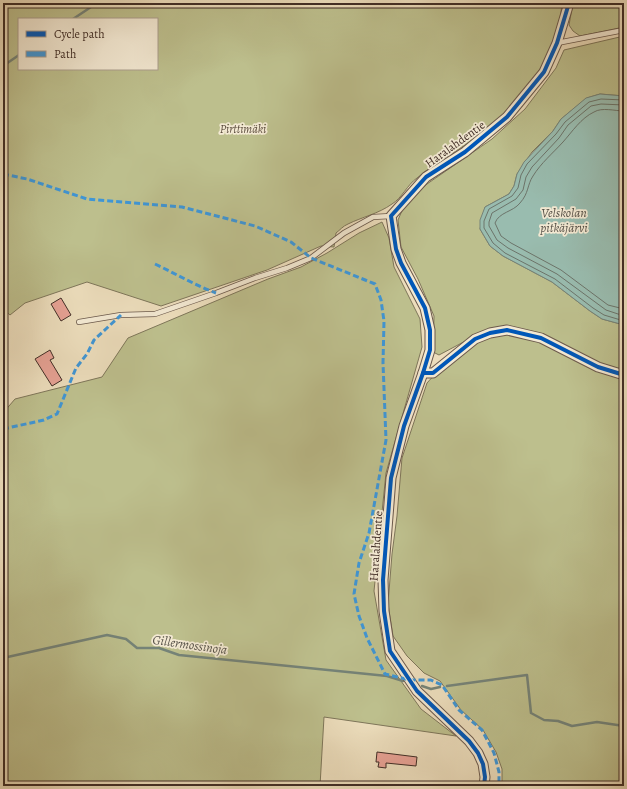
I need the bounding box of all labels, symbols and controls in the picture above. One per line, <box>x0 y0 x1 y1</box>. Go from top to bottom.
legend <box>18 18 158 70</box>
text: Cycle path <box>54 26 105 42</box>
text: Path <box>54 46 77 62</box>
street label: Haralahdentie <box>422 117 488 171</box>
park label: Pirttimäki <box>220 121 266 137</box>
water label: Velskolan pitkäjärvi <box>539 204 588 236</box>
street label: Haralahdentie <box>366 510 386 582</box>
water label: Gillermossinoja <box>152 631 228 658</box>

